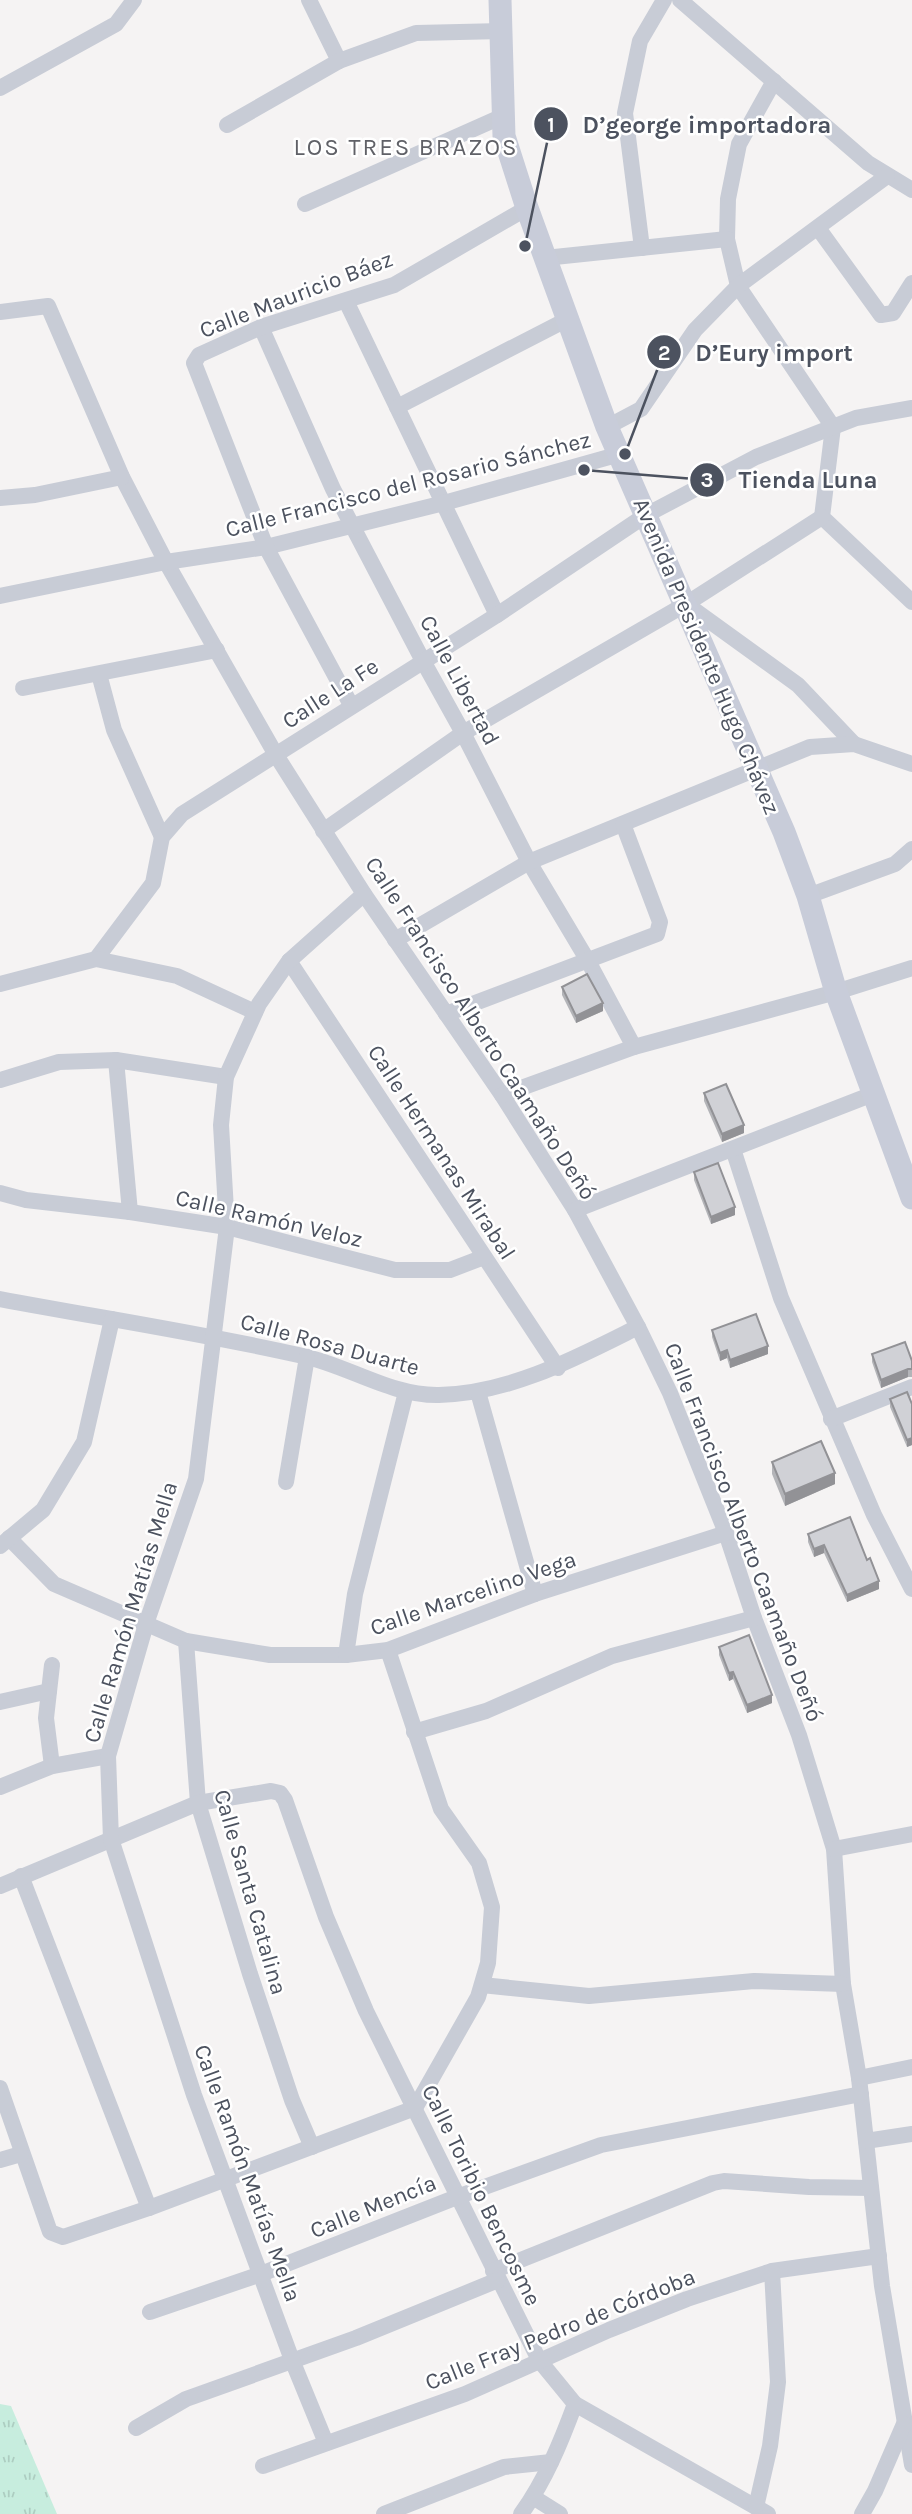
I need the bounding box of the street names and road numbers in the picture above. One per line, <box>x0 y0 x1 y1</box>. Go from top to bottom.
street label: Calle Mauricio Báez <box>196 245 397 344</box>
street label: Calle Francisco del Rosario Sánchez <box>223 426 594 543</box>
street label: Avenida Presidente Hugo Chávez <box>628 494 786 818</box>
street label: Calle Libertad <box>414 611 505 750</box>
street label: Calle La Fe <box>277 652 383 734</box>
street label: Calle Francisco Alberto Caamaño Deñó <box>359 852 602 1205</box>
street label: Calle Hermanas Mirabal <box>362 1040 521 1265</box>
street label: Calle Ramón Veloz <box>173 1184 365 1253</box>
street label: Calle Rosa Duarte <box>237 1308 422 1381</box>
street label: Calle Francisco Alberto Caamaño Deñó <box>659 1339 828 1725</box>
street label: Calle Ramón Matías Mella <box>78 1478 183 1746</box>
street label: Calle Marcelino Vega <box>367 1546 580 1641</box>
street label: Calle Santa Catalina <box>208 1787 293 1998</box>
street label: Calle Ramón Matías Mella <box>188 2041 307 2305</box>
street label: Calle Toribio Bencosme <box>416 2080 547 2310</box>
street label: Calle Mencía <box>306 2169 440 2244</box>
street label: Calle Fray Pedro de Córdoba <box>421 2263 699 2396</box>

